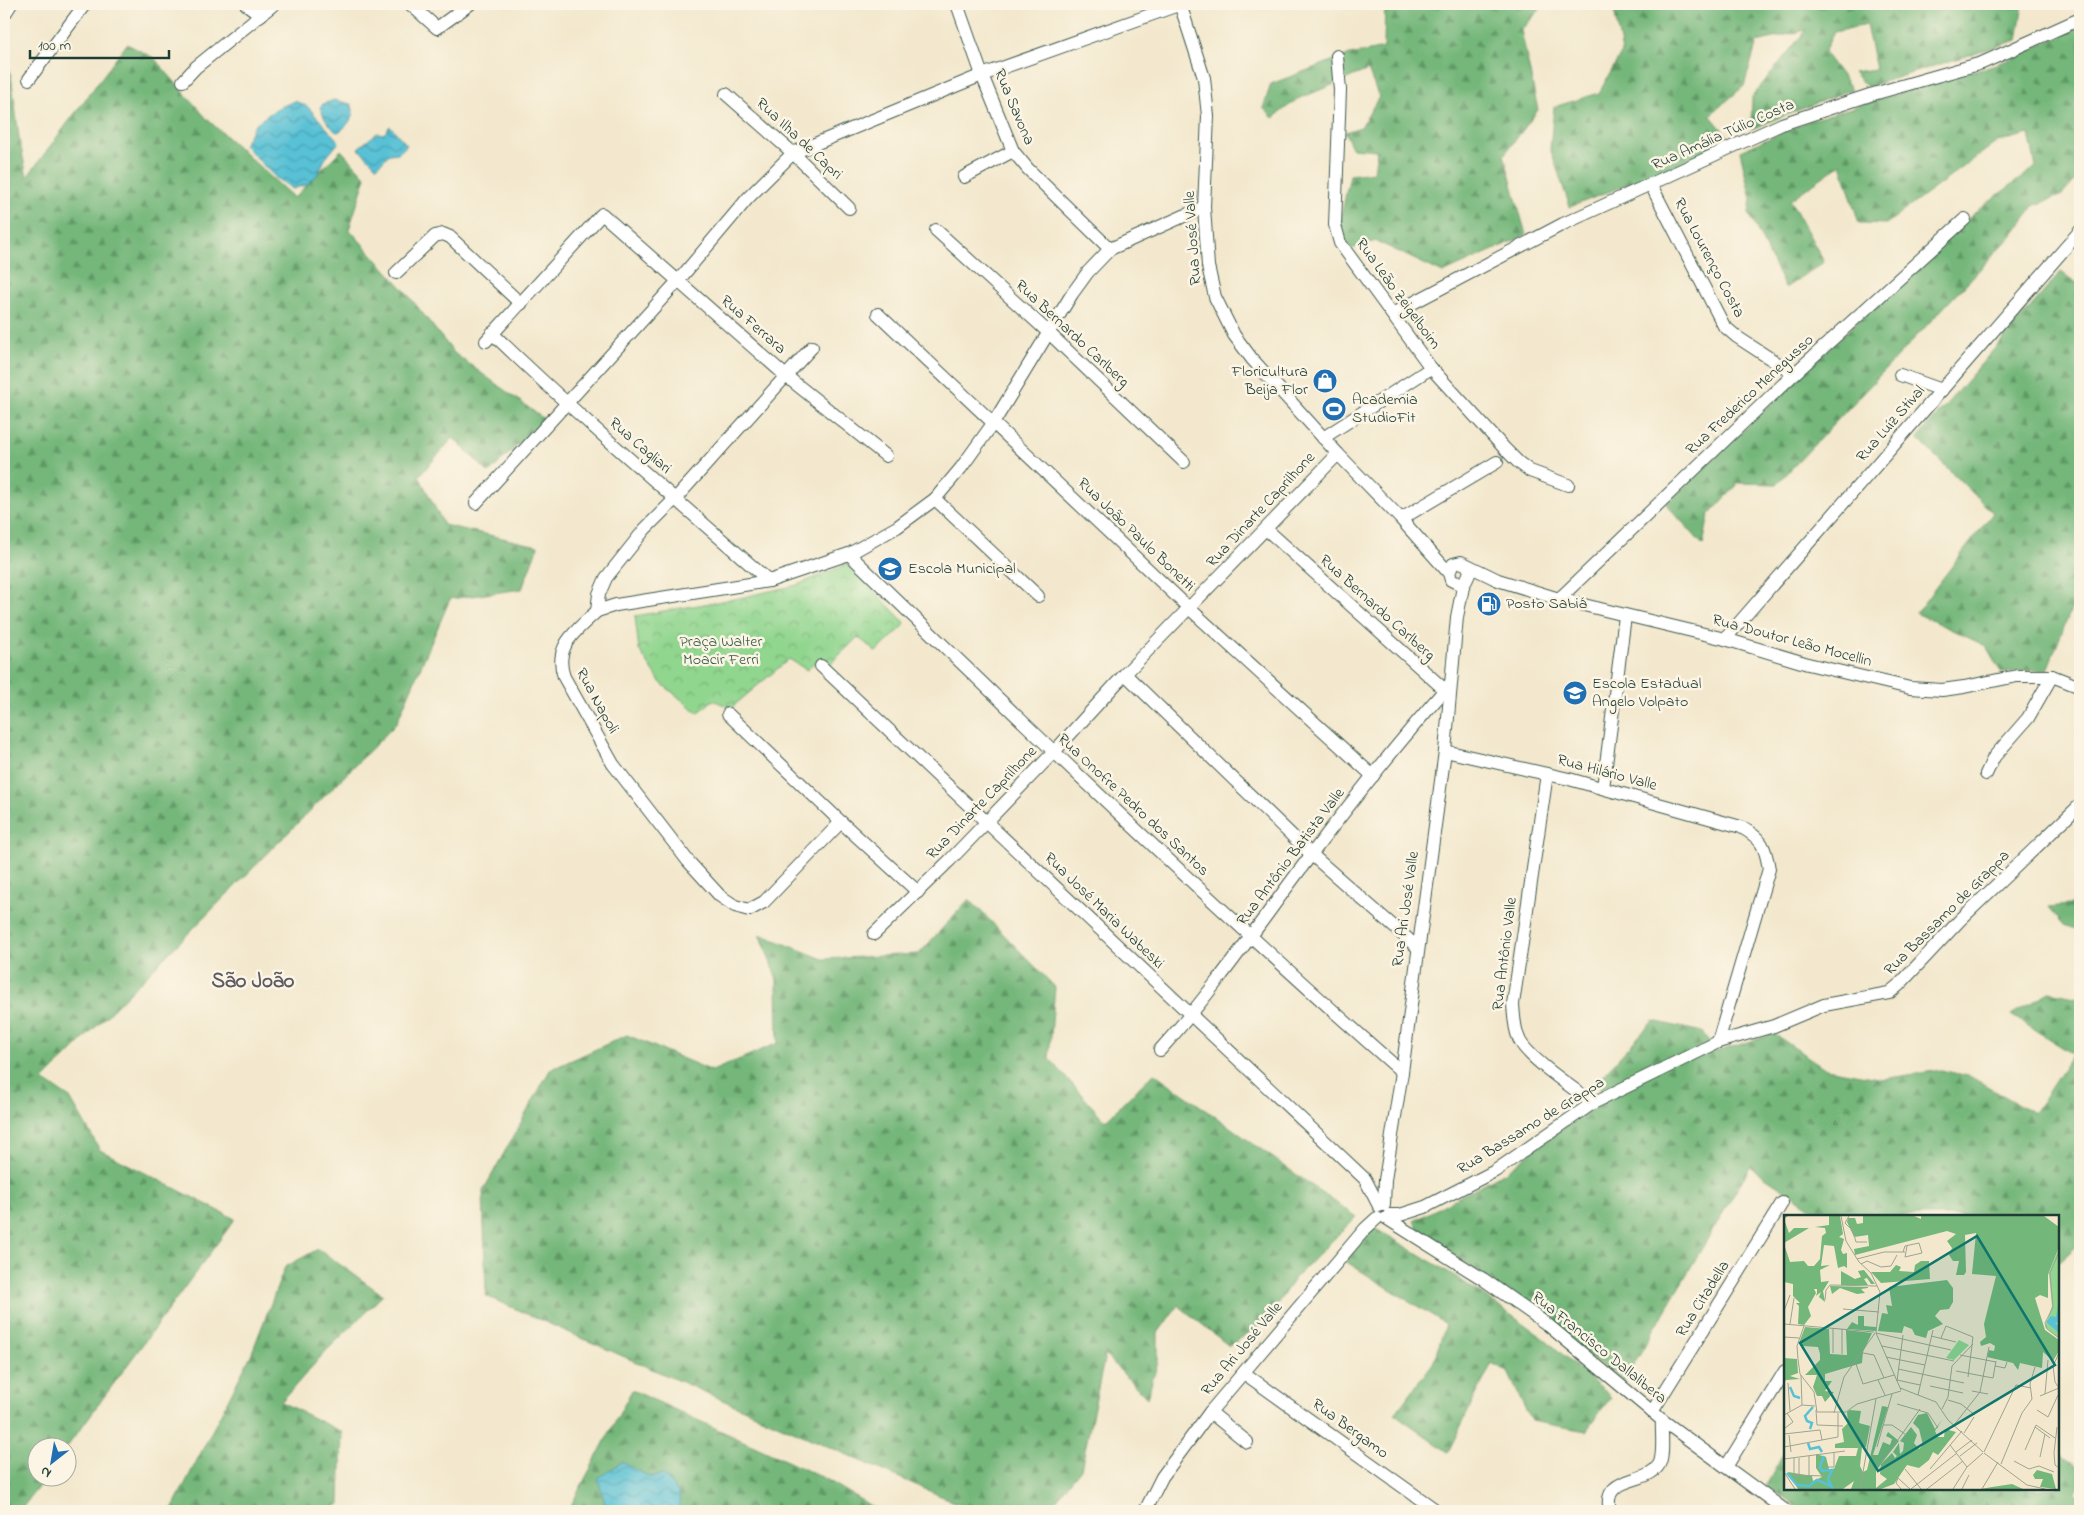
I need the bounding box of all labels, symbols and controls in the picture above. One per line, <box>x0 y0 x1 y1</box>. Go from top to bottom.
scale bar <box>30 28 169 60</box>
text: 100 m <box>38 35 71 57</box>
street label: Rua Savona <box>987 65 1041 149</box>
street label: Rua Ilha de Capri <box>750 92 848 186</box>
street label: Rua Amália Túlio Costa <box>1648 93 1798 177</box>
street label: Rua José Valle <box>1178 189 1208 286</box>
street label: Rua Lourenço Costa <box>1667 194 1751 322</box>
street label: Rua Leão Zeigelboim <box>1349 233 1447 355</box>
street label: Rua Bernardo Carlberg <box>1009 274 1135 394</box>
street label: Rua Ferrara <box>715 290 791 360</box>
street label: Rua Frederico Menegusso <box>1680 329 1820 461</box>
place label: Floricultura Beija Flor <box>1231 360 1308 402</box>
shop icon: Floricultura Beija Flor <box>1312 368 1338 394</box>
street label: Rua Luíz Stival <box>1851 380 1931 468</box>
place label: Academia StudioFit <box>1352 388 1418 430</box>
sports icon: Academia StudioFit <box>1321 396 1347 422</box>
street label: Rua Cagliari <box>603 412 677 480</box>
street label: Rua Dinarte Caprilhone <box>1201 446 1322 573</box>
street label: Rua João Paulo Bonetti <box>1072 472 1201 598</box>
street label: Rua Bernardo Carlberg <box>1314 549 1440 667</box>
school or university icon: Escola Municipal <box>877 556 903 582</box>
place label: Escola Municipal <box>908 557 1016 581</box>
fuel station icon: Posto Sabiá <box>1476 591 1502 617</box>
place label: Posto Sabiá <box>1506 592 1587 616</box>
street label: Rua Doutor Leão Mocellin <box>1710 608 1875 674</box>
park label: Praça Walter Moacir Ferri <box>680 630 762 672</box>
street label: Rua Napoli <box>569 664 625 738</box>
place label: Escola Estadual Angelo Volpato <box>1592 672 1702 714</box>
school or university icon: Escola Estadual Angelo Volpato <box>1562 680 1588 706</box>
street label: Rua Onofre Pedro dos Santos <box>1052 728 1214 882</box>
street label: Rua Dinarte Caprilhone <box>921 740 1044 866</box>
street label: Rua Hilário Valle <box>1554 748 1660 798</box>
street label: Rua Antônio Batista Valle <box>1231 782 1352 931</box>
street label: Rua Bassamo de Grappa <box>1879 845 2015 981</box>
street label: Rua José Maria Wabeski <box>1038 847 1170 975</box>
street label: Rua Ari José Valle <box>1386 849 1426 968</box>
street label: Rua Antônio Valle <box>1486 895 1524 1012</box>
district label: São João <box>212 967 295 997</box>
street label: Rua Bassamo de Grappa <box>1453 1071 1609 1181</box>
inset map <box>1784 1215 2059 1490</box>
street label: Rua Citadella <box>1670 1256 1736 1342</box>
street label: Rua Francisco Dallalibera <box>1526 1286 1672 1410</box>
street label: Rua Ari José Valle <box>1195 1296 1289 1401</box>
street label: Rua Bergamo <box>1307 1393 1393 1465</box>
north arrow <box>28 1438 78 1488</box>
text: N <box>37 1460 56 1483</box>

